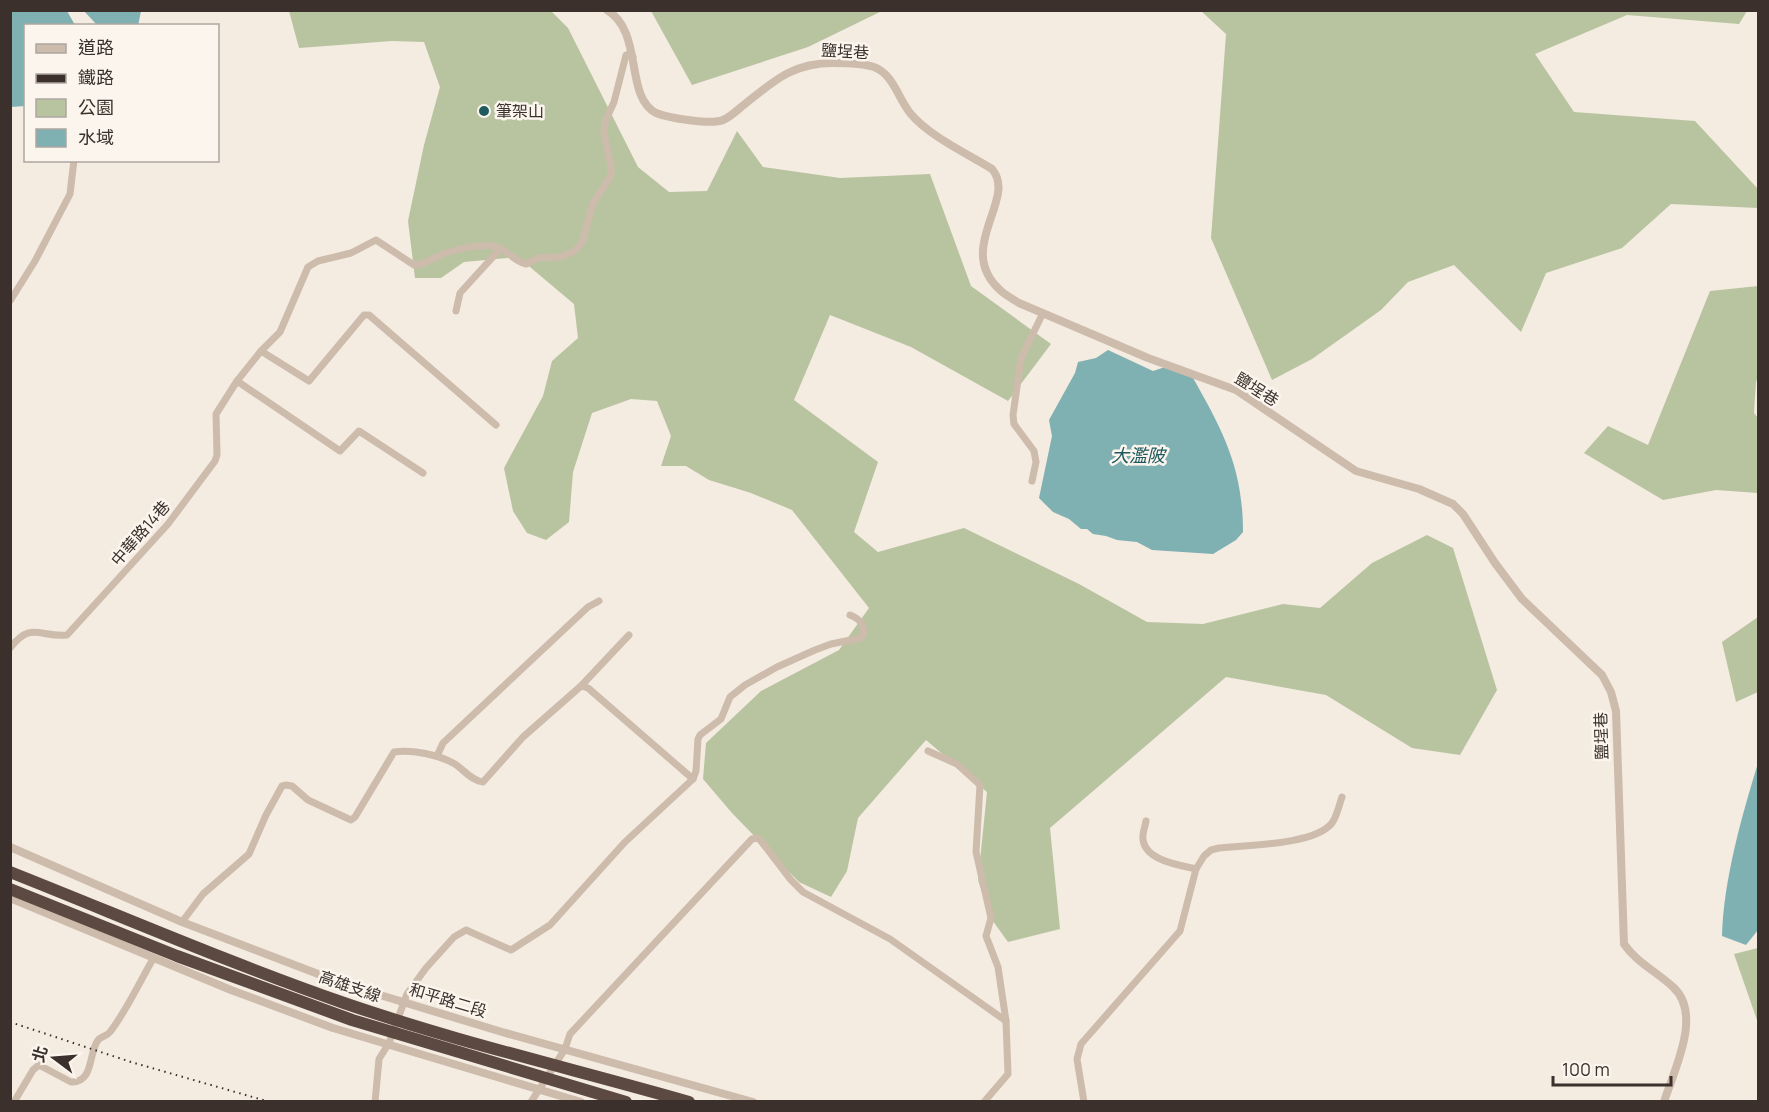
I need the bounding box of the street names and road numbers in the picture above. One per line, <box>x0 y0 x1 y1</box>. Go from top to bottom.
street label: 鹽埕巷 <box>820 39 870 63</box>
street label: 鹽埕巷 <box>1231 367 1283 411</box>
street label: 中華路14巷 <box>106 496 174 570</box>
street label: 鹽埕巷 <box>1589 712 1613 760</box>
street label: 高雄支線 <box>316 965 384 1007</box>
street label: 和平路二段 <box>407 978 489 1022</box>

